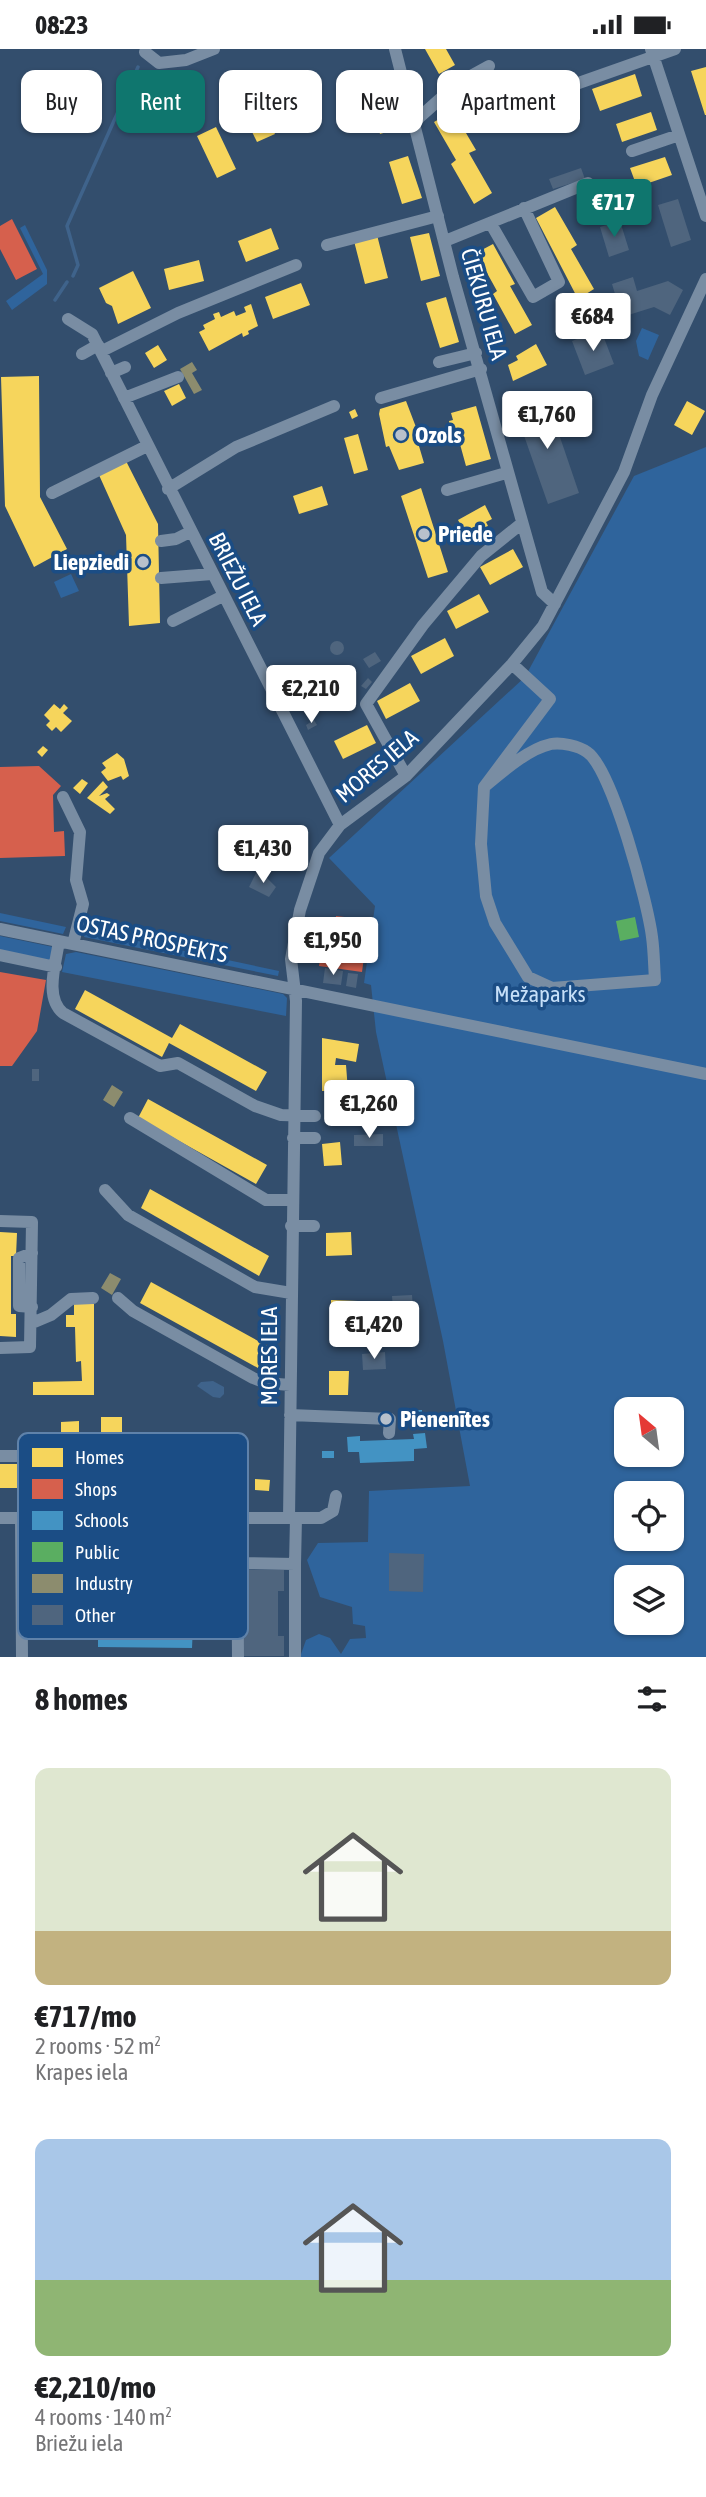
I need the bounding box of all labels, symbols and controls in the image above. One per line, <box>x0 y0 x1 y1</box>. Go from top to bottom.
text: 08:23 <box>35 10 89 40</box>
chip: Buy <box>21 70 102 133</box>
chip: Rent <box>116 70 205 133</box>
chip: Filters <box>219 70 322 133</box>
chip: New <box>336 70 423 133</box>
chip: Apartment <box>437 70 580 133</box>
pin: €717 <box>573 179 655 239</box>
text: €717 <box>593 189 635 215</box>
street label: ČIEKURU IELA <box>456 245 513 364</box>
pin: €684 <box>552 293 634 353</box>
text: €684 <box>572 303 614 329</box>
pin: €1,760 <box>490 391 604 451</box>
text: €1,760 <box>518 401 576 427</box>
place label: Ozols <box>415 422 462 448</box>
marker: Ozols <box>393 427 409 443</box>
place label: Priede <box>438 521 493 547</box>
marker: Priede <box>416 526 432 542</box>
street label: BRIEŽU IELA <box>203 528 273 631</box>
place label: Liepziedi <box>54 549 129 575</box>
marker: Liepziedi <box>135 554 151 570</box>
pin: €2,210 <box>254 665 368 725</box>
text: €2,210 <box>282 675 340 701</box>
street label: MORES IELA <box>331 724 424 808</box>
pin: €1,430 <box>206 825 320 885</box>
text: €1,430 <box>234 835 292 861</box>
street label: OSTAS PROSPEKTS <box>74 910 230 968</box>
pin: €1,950 <box>276 918 390 977</box>
text: €1,950 <box>304 927 362 953</box>
park label: Mežaparks <box>494 981 586 1007</box>
pin: €1,260 <box>312 1081 426 1140</box>
text: €1,260 <box>340 1090 398 1116</box>
pin: €1,420 <box>317 1301 431 1361</box>
street label: MORES IELA <box>256 1306 282 1405</box>
text: €1,420 <box>345 1311 403 1337</box>
north arrow <box>614 1397 684 1467</box>
map controls <box>614 1397 684 1635</box>
place label: Pienenītes <box>400 1406 490 1432</box>
marker: Pienenītes <box>378 1411 394 1427</box>
legend <box>18 1433 248 1639</box>
text: Homes <box>75 1446 124 1468</box>
text: Shops <box>75 1478 117 1500</box>
button: locate <box>614 1481 684 1551</box>
text: Schools <box>75 1509 129 1531</box>
text: Public <box>75 1541 120 1563</box>
button: layers <box>614 1565 684 1635</box>
text: Industry <box>75 1572 133 1594</box>
text: Other <box>75 1604 115 1626</box>
icon: filters <box>633 1680 671 1718</box>
text: 8 homes <box>35 1682 128 1716</box>
icon: home <box>290 1814 416 1940</box>
text: €717/mo <box>35 1999 137 2033</box>
text: 2 rooms · 52 m² <box>35 2033 161 2059</box>
text: Krapes iela <box>35 2059 128 2085</box>
icon: home <box>290 2185 416 2311</box>
text: €2,210/mo <box>35 2370 156 2404</box>
text: 4 rooms · 140 m² <box>35 2404 172 2430</box>
text: Briežu iela <box>35 2430 123 2456</box>

